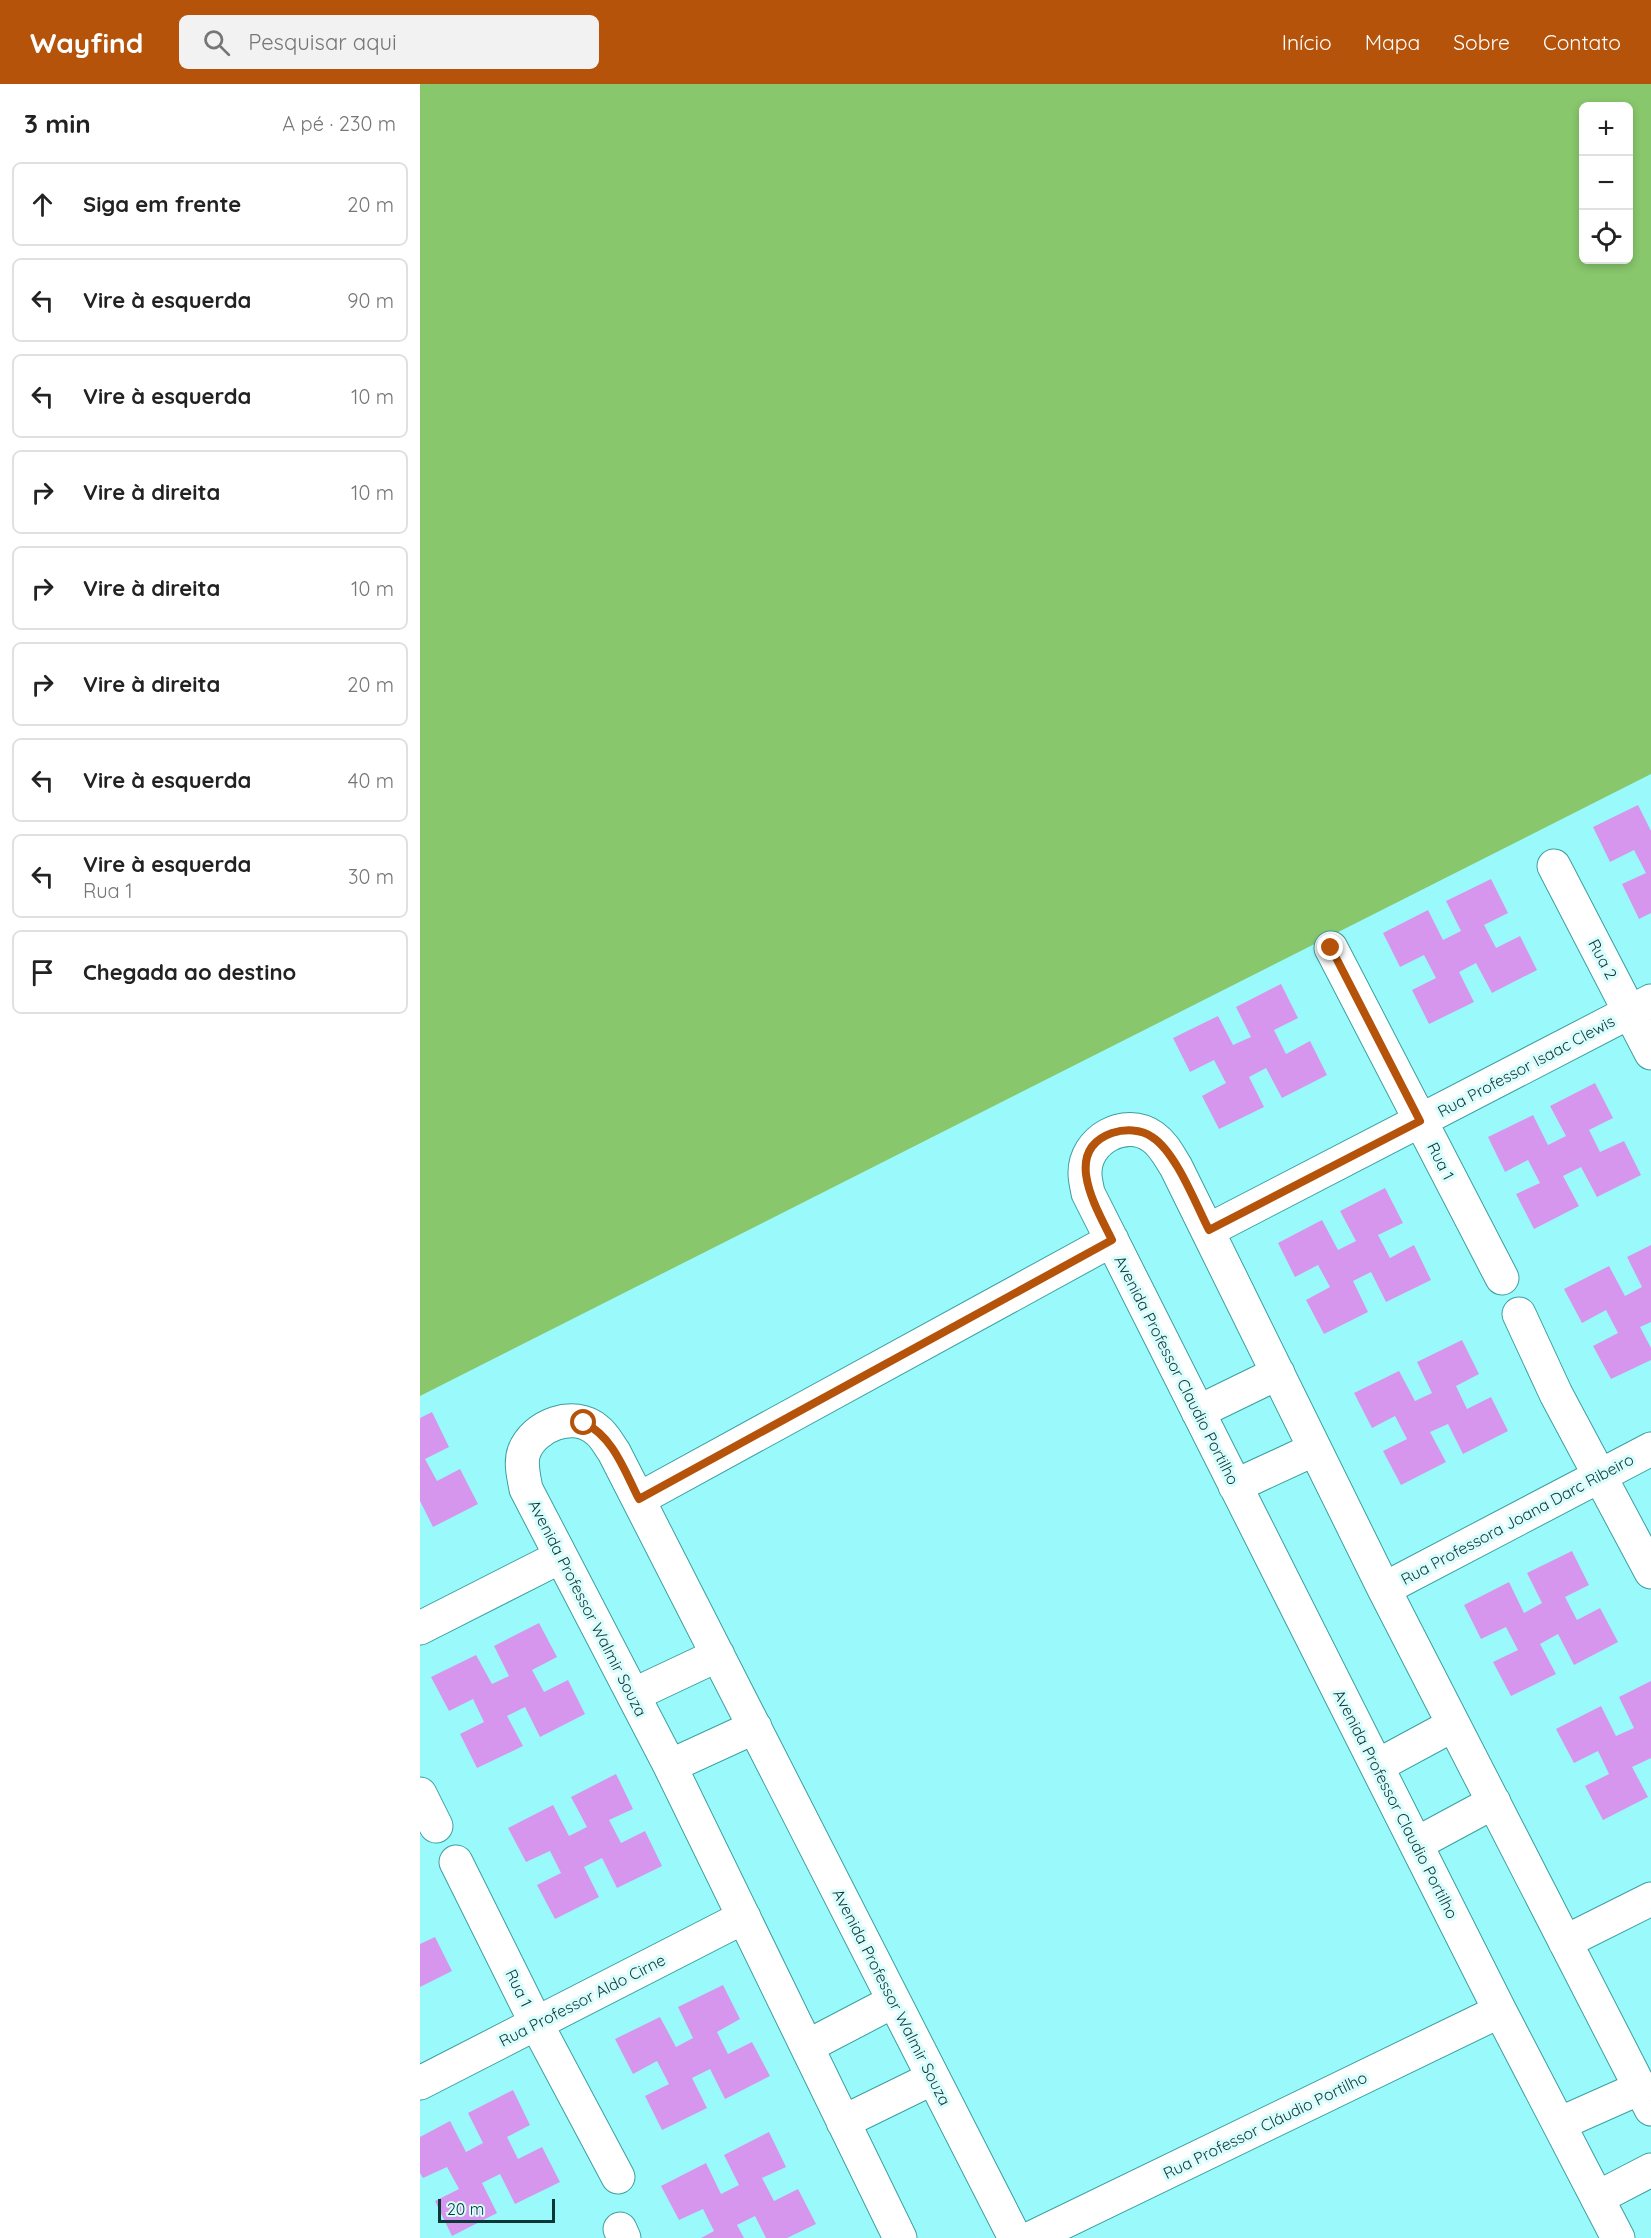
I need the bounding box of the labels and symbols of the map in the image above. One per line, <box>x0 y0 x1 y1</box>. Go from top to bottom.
route end <box>1317 934 1343 960</box>
street label: Rua 2 <box>1584 936 1622 983</box>
street label: Rua Professor Isaac Clewis <box>1434 1011 1618 1121</box>
street label: Rua 1 <box>1423 1139 1459 1183</box>
street label: Avenida Professor Claudio Portilho <box>1110 1252 1244 1488</box>
route start <box>570 1409 596 1435</box>
street label: Rua Professora Joana Darc Ribeiro <box>1397 1449 1637 1589</box>
street label: Avenida Professor Walmir Souza <box>524 1496 652 1720</box>
street label: Avenida Professor Claudio Portilho <box>1329 1686 1463 1922</box>
street label: Avenida Professor Walmir Souza <box>828 1885 956 2109</box>
street label: Rua Professor Aldo Cirne <box>495 1949 669 2051</box>
street label: Rua 1 <box>501 1966 537 2010</box>
street label: Rua Professor Cláudio Portilho <box>1160 2067 1370 2183</box>
scale bar <box>438 2196 555 2224</box>

